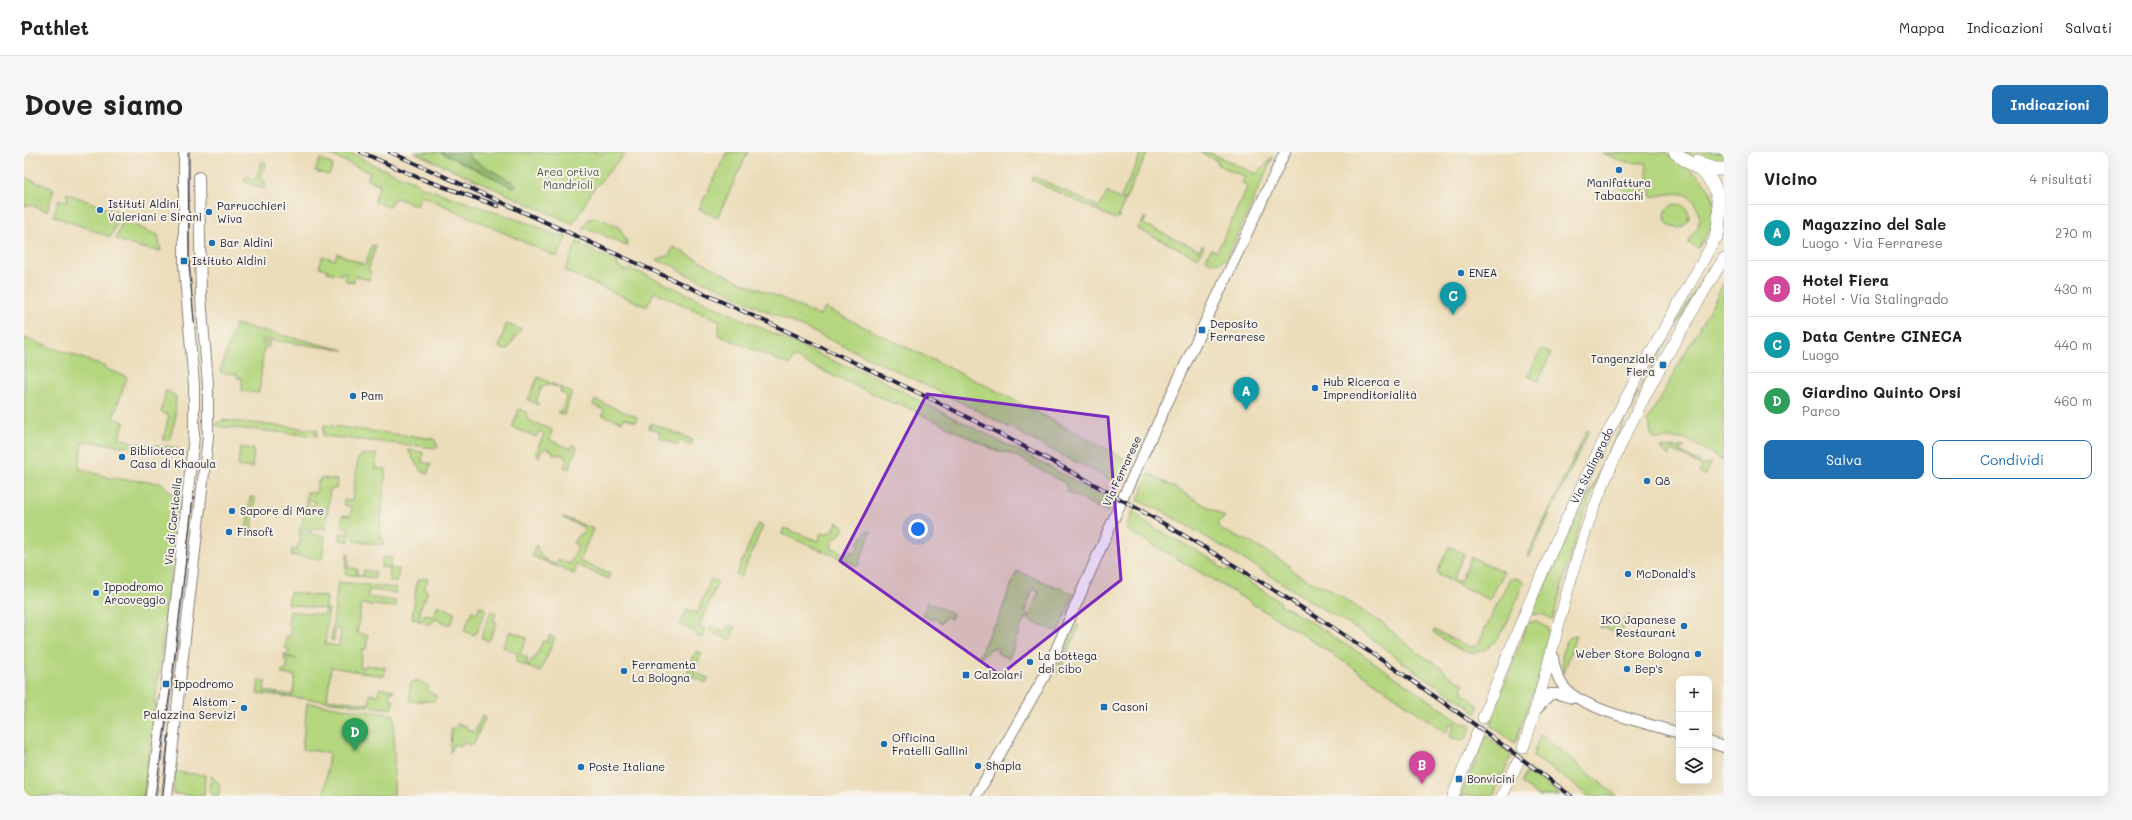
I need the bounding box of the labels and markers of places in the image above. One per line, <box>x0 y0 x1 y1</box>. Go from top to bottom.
marker: Manifattura Tabacchi <box>1614 165 1624 175</box>
place label: Manifattura Tabacchi <box>1587 175 1651 203</box>
place label: Istituti Aldini Valeriani e Sirani <box>108 196 202 224</box>
place label: Parrucchieri Wiva <box>217 198 286 226</box>
marker: Istituti Aldini Valeriani e Sirani <box>95 205 105 215</box>
marker: Parrucchieri Wiva <box>204 207 214 217</box>
place label: Bar Aldini <box>220 235 273 250</box>
marker: Bar Aldini <box>207 238 217 248</box>
place label: Istituto Aldini <box>192 253 266 268</box>
marker: Istituto Aldini <box>179 256 189 266</box>
place label: ENEA <box>1469 265 1497 280</box>
marker: ENEA <box>1456 268 1466 278</box>
pin: C <box>1440 282 1466 315</box>
place label: Deposito Ferrarese <box>1210 316 1266 344</box>
marker: Deposito Ferrarese <box>1197 325 1207 335</box>
place label: Tangenziale Fiera <box>1591 351 1655 379</box>
marker: Tangenziale Fiera <box>1658 360 1668 370</box>
place label: Hub Ricerca e Imprenditorialità <box>1323 374 1417 402</box>
pin: A <box>1233 377 1259 410</box>
marker: Hub Ricerca e Imprenditorialità <box>1310 383 1320 393</box>
place label: Pam <box>361 388 383 403</box>
marker: Pam <box>348 391 358 401</box>
place label: Biblioteca Casa di Khaoula <box>130 443 216 471</box>
marker: Biblioteca Casa di Khaoula <box>117 452 127 462</box>
place label: Q8 <box>1655 473 1671 488</box>
marker: Q8 <box>1642 476 1652 486</box>
place label: Sapore di Mare <box>240 503 324 518</box>
marker: Sapore di Mare <box>227 506 237 516</box>
place label: Finsoft <box>237 524 274 539</box>
marker: Finsoft <box>224 527 234 537</box>
place label: McDonald's <box>1636 566 1696 581</box>
marker: McDonald's <box>1623 569 1633 579</box>
place label: Ippodromo Arcoveggio <box>104 579 166 607</box>
marker: Ippodromo Arcoveggio <box>91 588 101 598</box>
place label: IKO Japanese Restaurant <box>1601 612 1676 640</box>
marker: IKO Japanese Restaurant <box>1679 621 1689 631</box>
place label: Weber Store Bologna <box>1575 646 1690 661</box>
place label: La bottega del cibo <box>1038 648 1098 676</box>
marker: Weber Store Bologna <box>1693 649 1703 659</box>
place label: Ferramenta La Bologna <box>632 657 696 685</box>
marker: La bottega del cibo <box>1025 657 1035 667</box>
place label: Bep's <box>1635 661 1663 676</box>
marker: Bep's <box>1622 664 1632 674</box>
marker: Ferramenta La Bologna <box>619 666 629 676</box>
place label: Calzolari <box>974 667 1023 682</box>
marker: Calzolari <box>961 670 971 680</box>
place label: Ippodromo <box>174 676 234 691</box>
marker: Ippodromo <box>161 679 171 689</box>
place label: Alstom - Palazzina Servizi <box>144 694 236 722</box>
place label: Casoni <box>1112 699 1148 714</box>
marker: Casoni <box>1099 702 1109 712</box>
marker: Alstom - Palazzina Servizi <box>239 703 249 713</box>
pin: D <box>342 718 368 751</box>
place label: Officina Fratelli Gallini <box>892 730 968 758</box>
marker: Officina Fratelli Gallini <box>879 739 889 749</box>
pin: B <box>1409 751 1435 784</box>
place label: Shapla <box>986 758 1022 773</box>
place label: Poste Italiane <box>589 759 665 774</box>
marker: Shapla <box>973 761 983 771</box>
marker: Poste Italiane <box>576 762 586 772</box>
place label: Bonvicini <box>1467 771 1515 786</box>
marker: Bonvicini <box>1454 774 1464 784</box>

